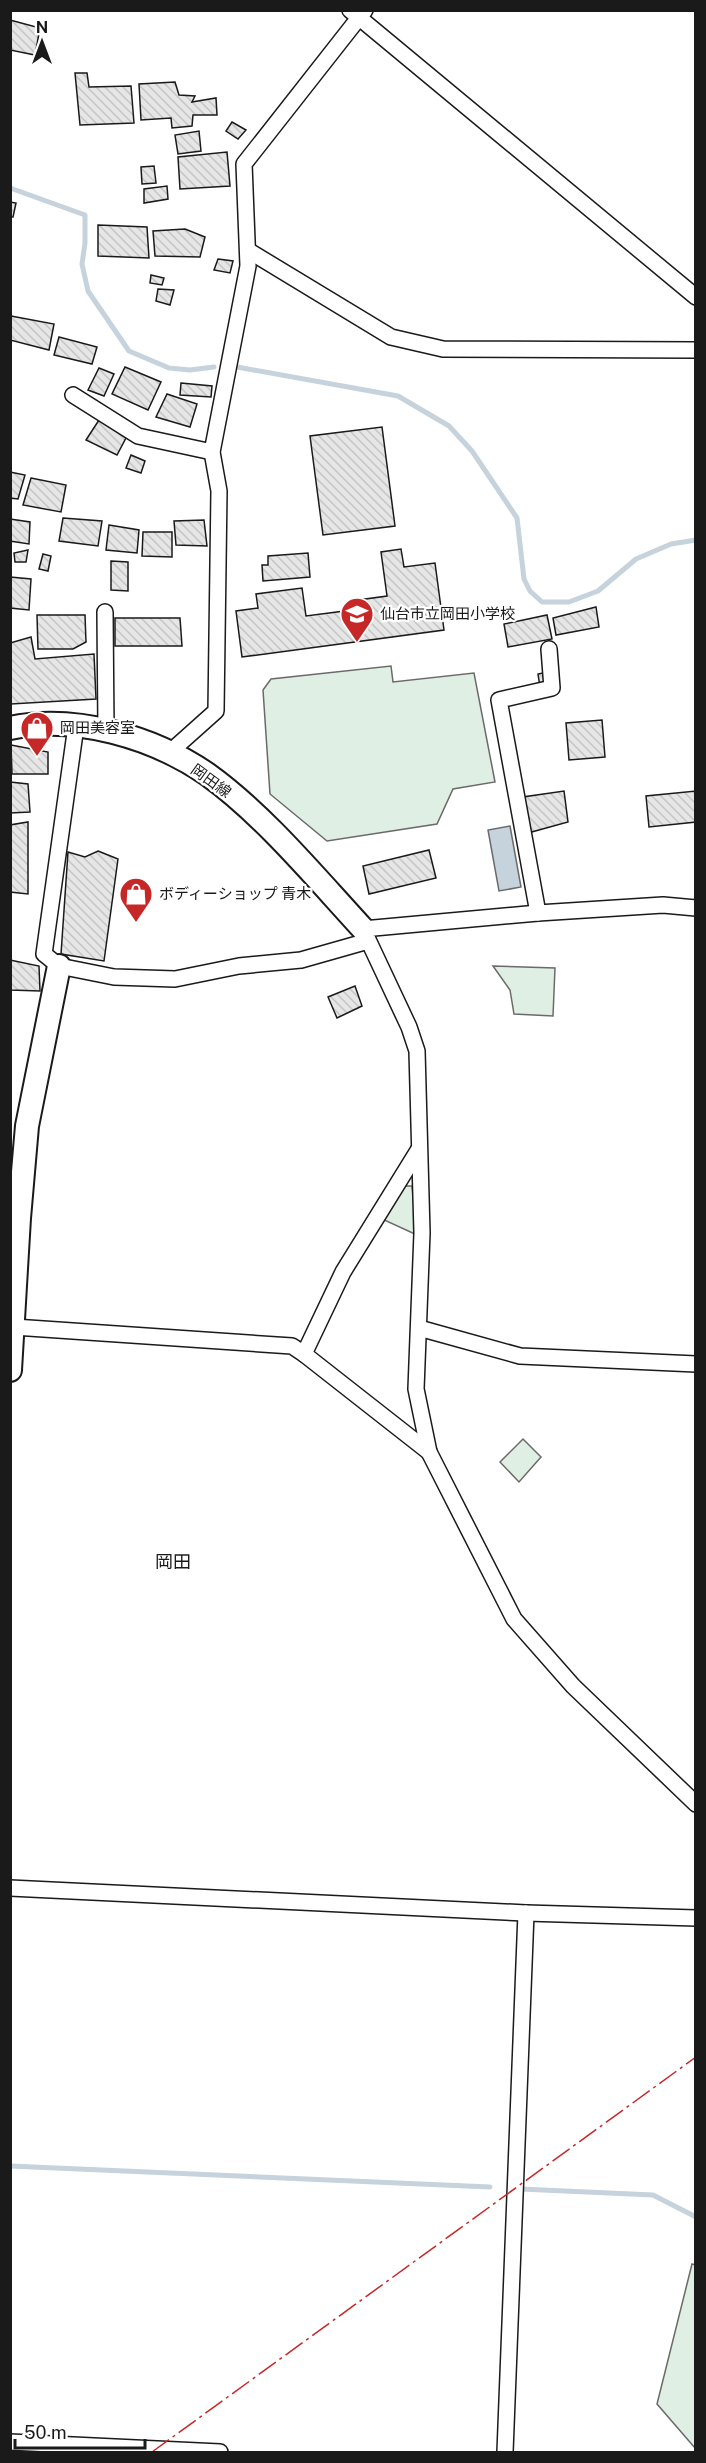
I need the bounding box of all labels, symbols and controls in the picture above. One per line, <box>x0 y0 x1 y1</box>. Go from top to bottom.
north arrow <box>12 12 72 72</box>
text: N <box>36 18 48 37</box>
school or university icon: 仙台市立岡田小学校 <box>339 596 375 643</box>
place label: 仙台市立岡田小学校 <box>380 605 515 622</box>
shop icon: 岡田美容室 <box>19 710 55 757</box>
place label: 岡田美容室 <box>60 719 135 736</box>
street label: 岡田線 <box>188 760 234 801</box>
shop icon: ボディーショップ 青木 <box>118 876 154 923</box>
place label: ボディーショップ 青木 <box>159 885 311 902</box>
district label: 岡田 <box>155 1551 191 1572</box>
scale bar <box>15 2412 146 2450</box>
text: 50 m <box>24 2422 67 2443</box>

